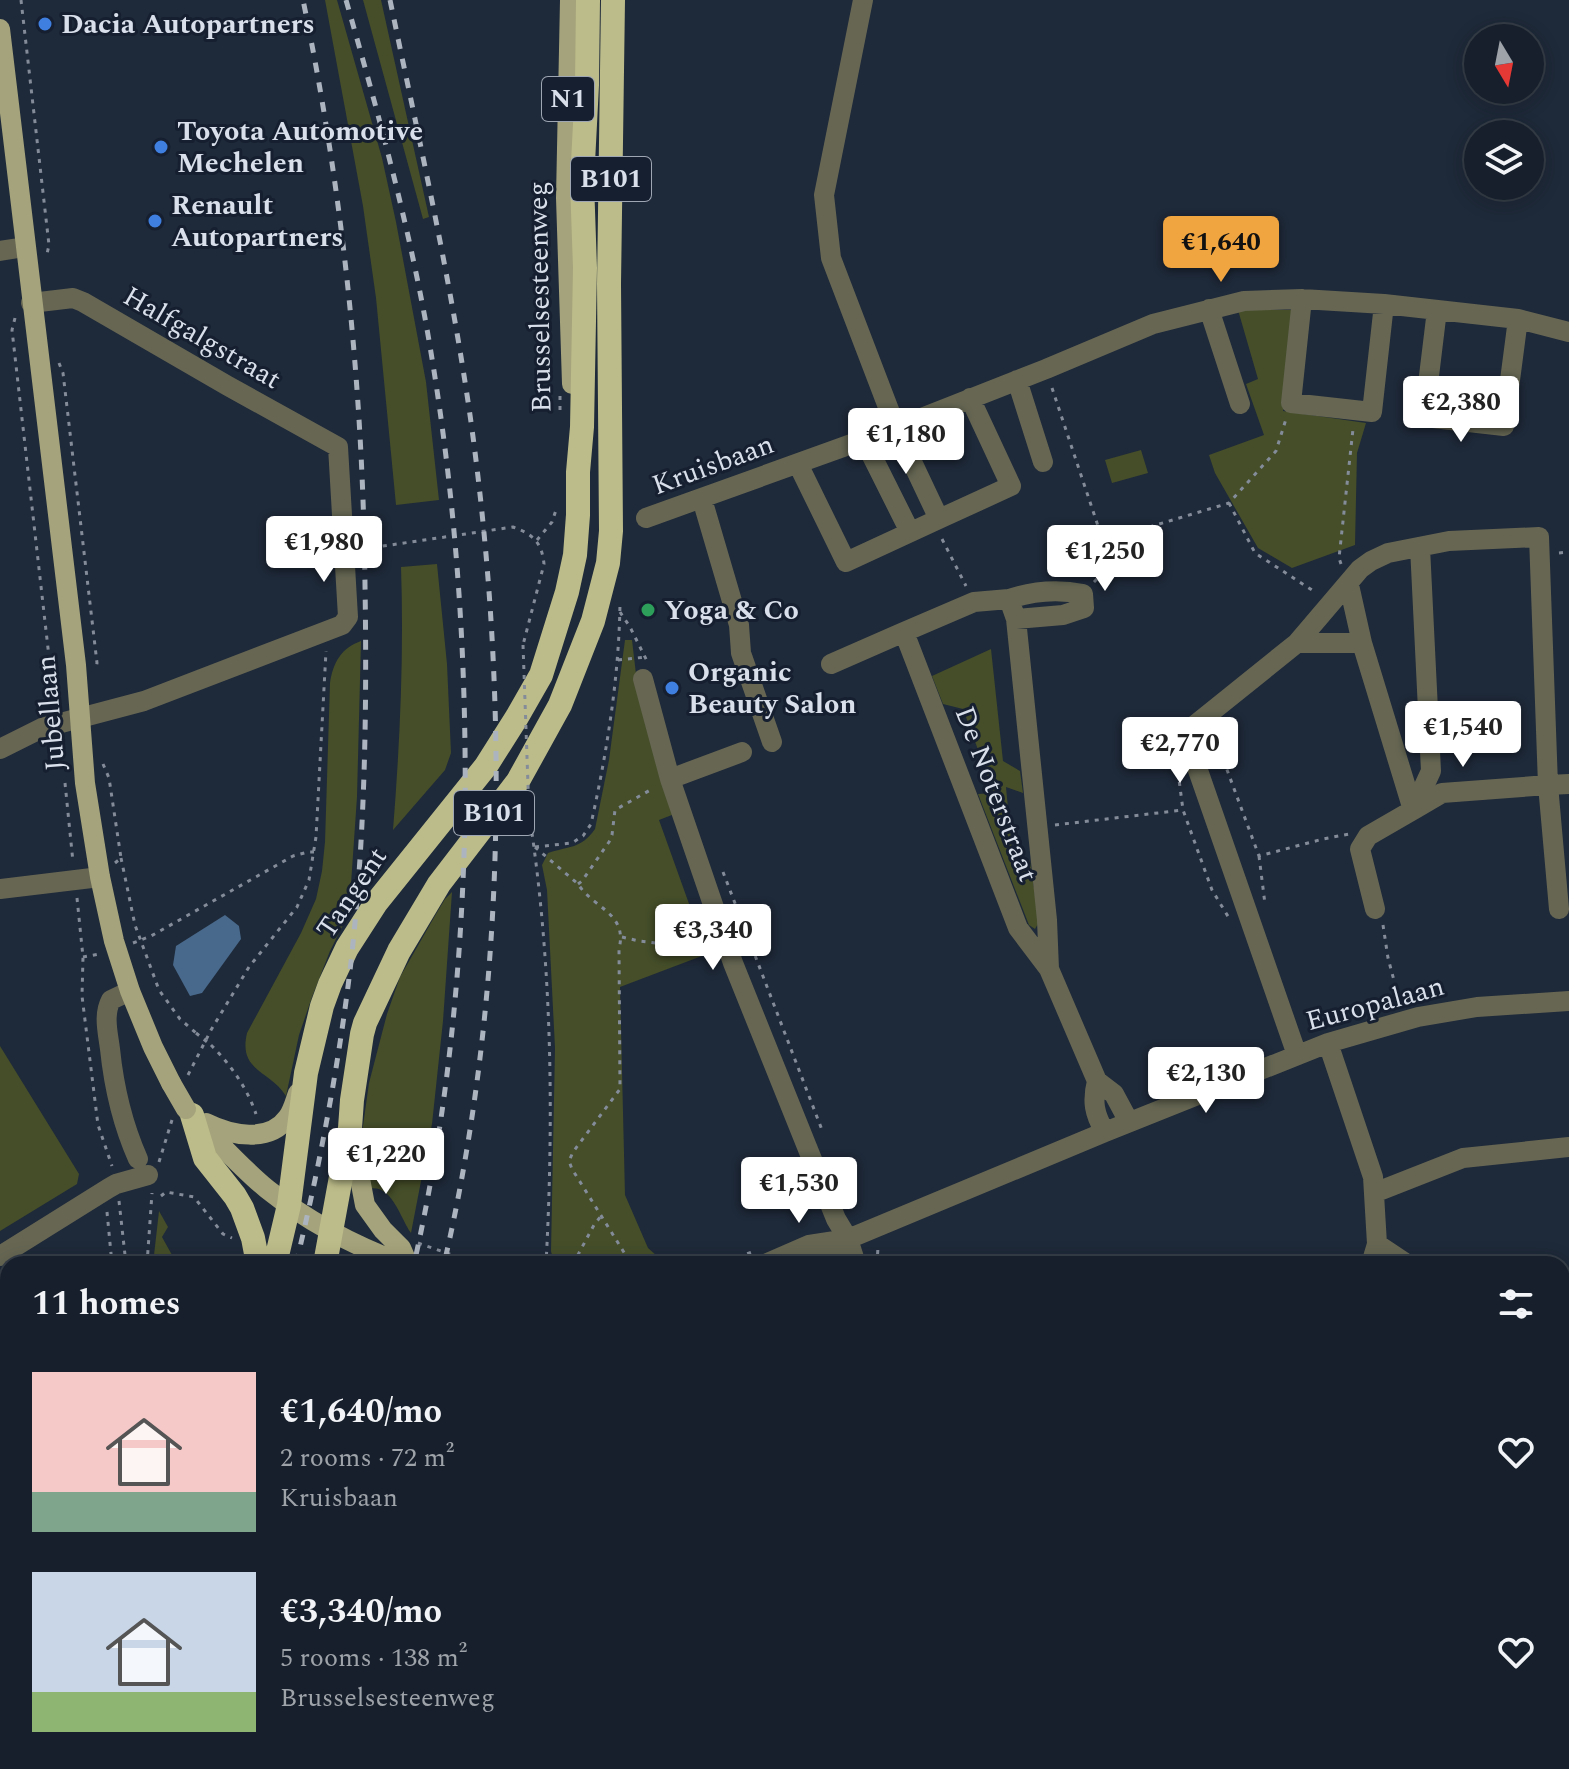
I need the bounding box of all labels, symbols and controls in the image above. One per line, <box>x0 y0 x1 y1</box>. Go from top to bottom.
place label: Dacia Autopartners <box>61 3 315 46</box>
marker: Dacia Autopartners <box>36 15 54 33</box>
north arrow <box>1464 24 1544 104</box>
map controls <box>1464 24 1544 200</box>
road number: N1 <box>542 77 594 121</box>
place label: Toyota Automotive Mechelen <box>177 110 423 185</box>
button: layers <box>1464 120 1544 200</box>
marker: Toyota Automotive Mechelen <box>152 138 170 156</box>
road number: B101 <box>571 157 651 201</box>
street label: Brusselsesteenweg <box>516 181 564 413</box>
place label: Renault Autopartners <box>171 184 344 259</box>
marker: Renault Autopartners <box>146 212 164 230</box>
pin: €1,640 <box>1156 216 1286 284</box>
text: €1,640 <box>1181 222 1261 262</box>
street label: Halfgalgstraat <box>115 275 289 401</box>
pin: €2,380 <box>1396 376 1526 444</box>
text: €2,380 <box>1421 382 1501 422</box>
pin: €1,180 <box>841 408 971 476</box>
text: €1,180 <box>866 414 946 454</box>
street label: Kruisbaan <box>646 423 780 507</box>
pin: €1,980 <box>259 516 389 584</box>
text: €1,980 <box>284 522 364 562</box>
pin: €1,250 <box>1040 525 1170 593</box>
text: €1,250 <box>1065 531 1145 571</box>
place label: Yoga & Co <box>664 589 799 632</box>
marker: Yoga & Co <box>639 601 657 619</box>
place label: Organic Beauty Salon <box>688 651 857 726</box>
street label: Jubellaan <box>25 653 77 773</box>
marker: Organic Beauty Salon <box>663 679 681 697</box>
street label: De Noterstraat <box>943 700 1049 888</box>
pin: €1,540 <box>1398 701 1528 769</box>
text: €1,540 <box>1423 707 1503 747</box>
pin: €2,770 <box>1115 717 1245 785</box>
text: €2,770 <box>1140 723 1220 763</box>
road number: B101 <box>454 791 534 835</box>
street label: Tangent <box>306 838 398 947</box>
pin: €3,340 <box>648 904 778 972</box>
text: €3,340 <box>673 910 753 950</box>
street label: Europalaan <box>1301 965 1449 1043</box>
pin: €2,130 <box>1141 1047 1271 1115</box>
text: €2,130 <box>1166 1053 1246 1093</box>
pin: €1,220 <box>321 1128 451 1196</box>
text: €1,220 <box>346 1134 426 1174</box>
pin: €1,530 <box>734 1157 864 1225</box>
text: €1,530 <box>759 1163 839 1203</box>
text: 11 homes <box>32 1278 181 1330</box>
icon: filters <box>1494 1282 1538 1326</box>
text: €1,640/mo <box>280 1386 442 1438</box>
icon: home <box>96 1404 192 1500</box>
icon: heart <box>1494 1430 1538 1474</box>
text: 2 rooms · 72 m² <box>280 1438 454 1478</box>
text: Kruisbaan <box>280 1478 398 1518</box>
text: €3,340/mo <box>280 1586 442 1638</box>
icon: home <box>96 1604 192 1700</box>
icon: heart <box>1494 1630 1538 1674</box>
text: 5 rooms · 138 m² <box>280 1638 467 1678</box>
text: Brusselsesteenweg <box>280 1678 495 1718</box>

